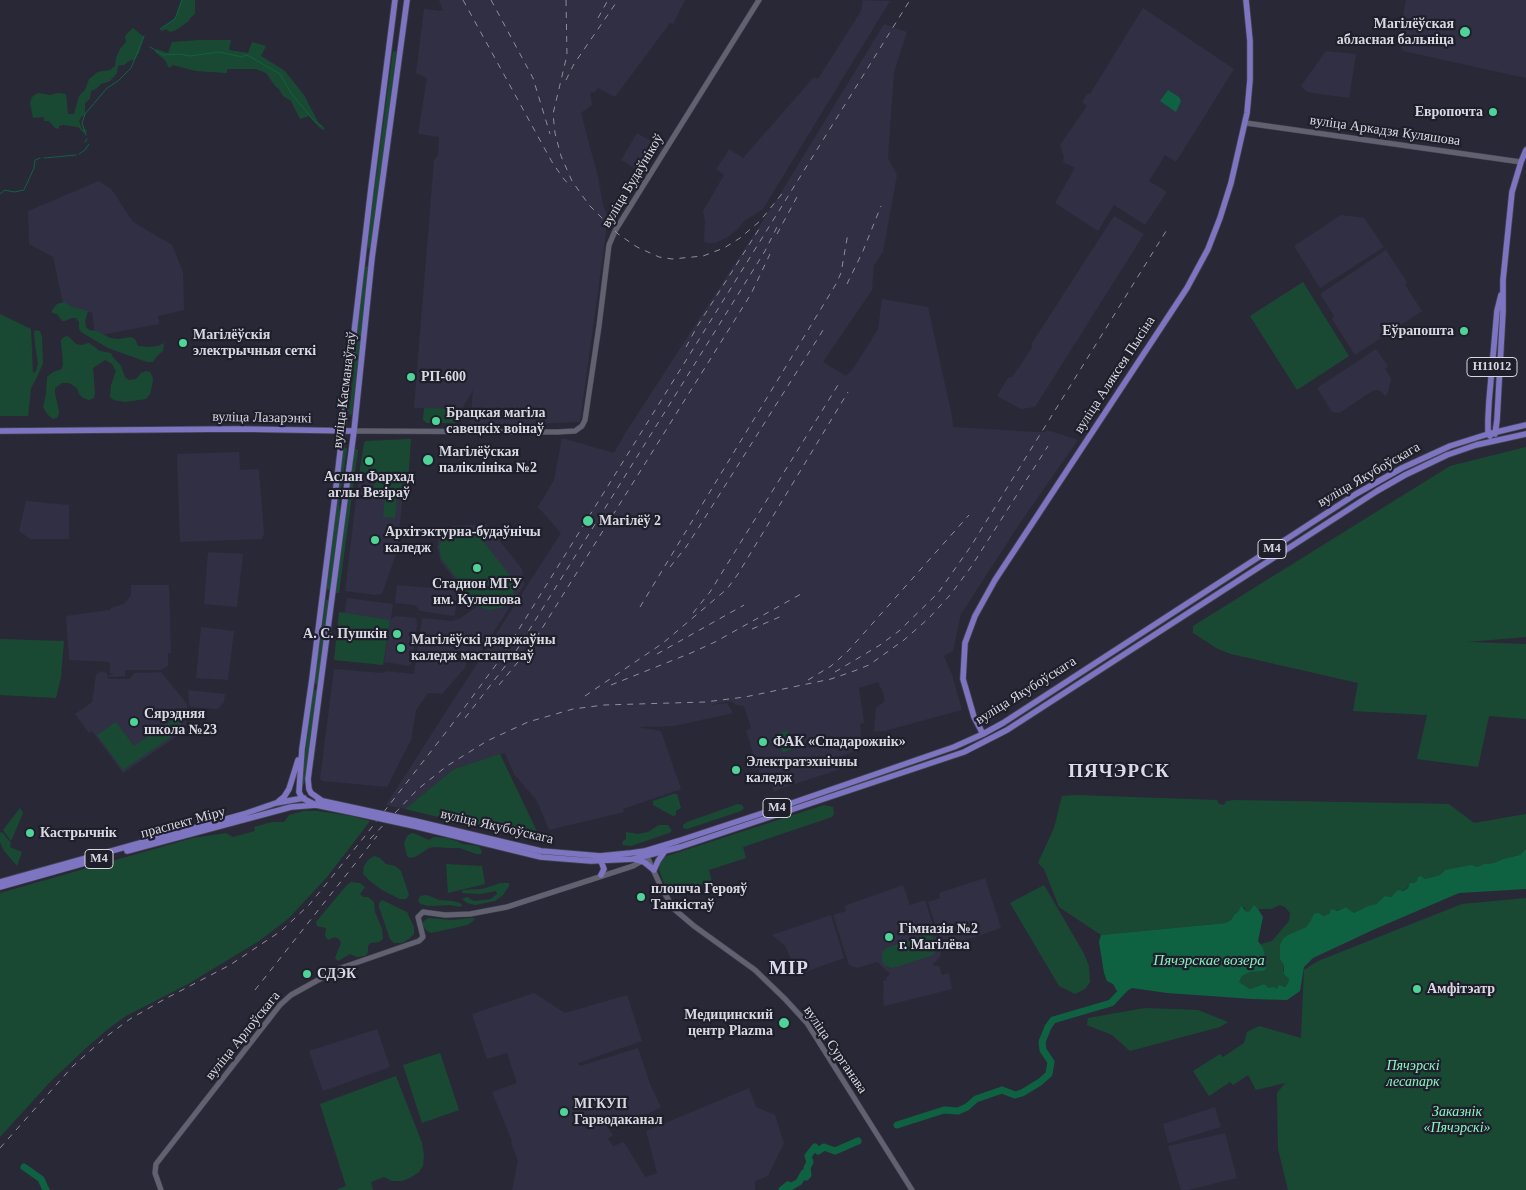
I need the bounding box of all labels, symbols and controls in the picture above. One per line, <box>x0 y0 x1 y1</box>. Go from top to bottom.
place label: Магілёўская абласная бальніца <box>1337 16 1454 48</box>
marker: Магілёўская абласная бальніца <box>1458 25 1472 39</box>
place label: Европочта <box>1415 104 1483 120</box>
marker: Европочта <box>1487 106 1499 118</box>
street label: вуліца Аркадзя Куляшова <box>1309 112 1461 150</box>
street label: вуліца Будаўнікоў <box>598 131 668 231</box>
street label: вуліца Аляксея Пысіна <box>1071 313 1159 437</box>
place label: Еўрапошта <box>1382 323 1454 339</box>
marker: Еўрапошта <box>1458 325 1470 337</box>
place label: Магілёўскія электрычныя сеткі <box>193 327 316 360</box>
street label: вуліца Касманаўтаў <box>330 331 360 449</box>
marker: Магілёўскія электрычныя сеткі <box>177 337 189 349</box>
road number: Н11012 <box>1467 358 1517 377</box>
place label: РП-600 <box>421 369 466 385</box>
marker: РП-600 <box>405 371 417 383</box>
place label: Брацкая магіла савецкіх воінаў <box>446 405 546 438</box>
street label: вуліца Лазарэнкі <box>212 409 312 427</box>
marker: Брацкая магіла савецкіх воінаў <box>430 415 442 427</box>
street label: вуліца Якубоўскага <box>1315 439 1423 511</box>
place label: Магілёўская паліклініка №2 <box>439 444 537 477</box>
marker: Магілёўская паліклініка №2 <box>421 453 435 467</box>
marker: Аслан Фархад аглы Везіраў <box>363 455 375 467</box>
place label: Аслан Фархад аглы Везіраў <box>324 469 414 502</box>
place label: Магілёў 2 <box>599 513 661 529</box>
marker: Магілёў 2 <box>581 514 595 528</box>
place label: Архітэктурна-будаўнічы каледж <box>385 524 541 556</box>
marker: Архітэктурна-будаўнічы каледж <box>369 534 381 546</box>
road number: М4 <box>1258 540 1286 558</box>
marker: Стадион МГУ им. Кулешова <box>471 562 483 574</box>
place label: Стадион МГУ им. Кулешова <box>432 576 522 608</box>
place label: А. С. Пушкін <box>303 626 387 642</box>
marker: А. С. Пушкін <box>391 628 403 640</box>
place label: Магілёўскі дзяржаўны каледж мастацтваў <box>411 632 556 664</box>
marker: Магілёўскі дзяржаўны каледж мастацтваў <box>395 642 407 654</box>
street label: вуліца Якубоўскага <box>973 653 1079 729</box>
place label: Сярэдняя школа №23 <box>144 706 217 739</box>
marker: Сярэдняя школа №23 <box>128 716 140 728</box>
place label: ФАК «Спадарожнік» <box>773 734 906 750</box>
marker: ФАК «Спадарожнік» <box>757 736 769 748</box>
place label: Электратэхнічны каледж <box>746 754 857 786</box>
district label: ПЯЧЭРСК <box>1067 761 1171 783</box>
marker: Электратэхнічны каледж <box>730 764 742 776</box>
road number: М4 <box>763 798 791 818</box>
street label: праспект Міру <box>139 804 227 842</box>
street label: вуліца Якубоўскага <box>439 806 555 848</box>
place label: Кастрычнік <box>40 825 117 841</box>
marker: Кастрычнік <box>24 827 36 839</box>
road number: М4 <box>85 850 113 869</box>
place label: плошча Герояў Танкістаў <box>651 881 747 914</box>
marker: плошча Герояў Танкістаў <box>635 891 647 903</box>
place label: Гімназія №2 г. Магілёва <box>899 921 978 954</box>
marker: Гімназія №2 г. Магілёва <box>883 931 895 943</box>
water label: Пячэрскае возера <box>1153 952 1265 970</box>
district label: МІР <box>769 958 809 980</box>
place label: СДЭК <box>317 966 356 982</box>
marker: СДЭК <box>301 968 313 980</box>
place label: Амфітэатр <box>1427 981 1495 997</box>
marker: Амфітэатр <box>1411 983 1423 995</box>
street label: вуліца Арлоўскага <box>202 988 284 1084</box>
street label: вуліца Сурганава <box>800 1003 870 1097</box>
place label: Медицинский центр Plazma <box>684 1007 773 1040</box>
marker: Медицинский центр Plazma <box>777 1016 791 1030</box>
park label: Пячэрскі лесапарк <box>1386 1058 1440 1090</box>
place label: МГКУП Гарводаканал <box>574 1096 663 1128</box>
park label: Заказнік «Пячэрскі» <box>1423 1104 1491 1136</box>
marker: МГКУП Гарводаканал <box>558 1106 570 1118</box>

